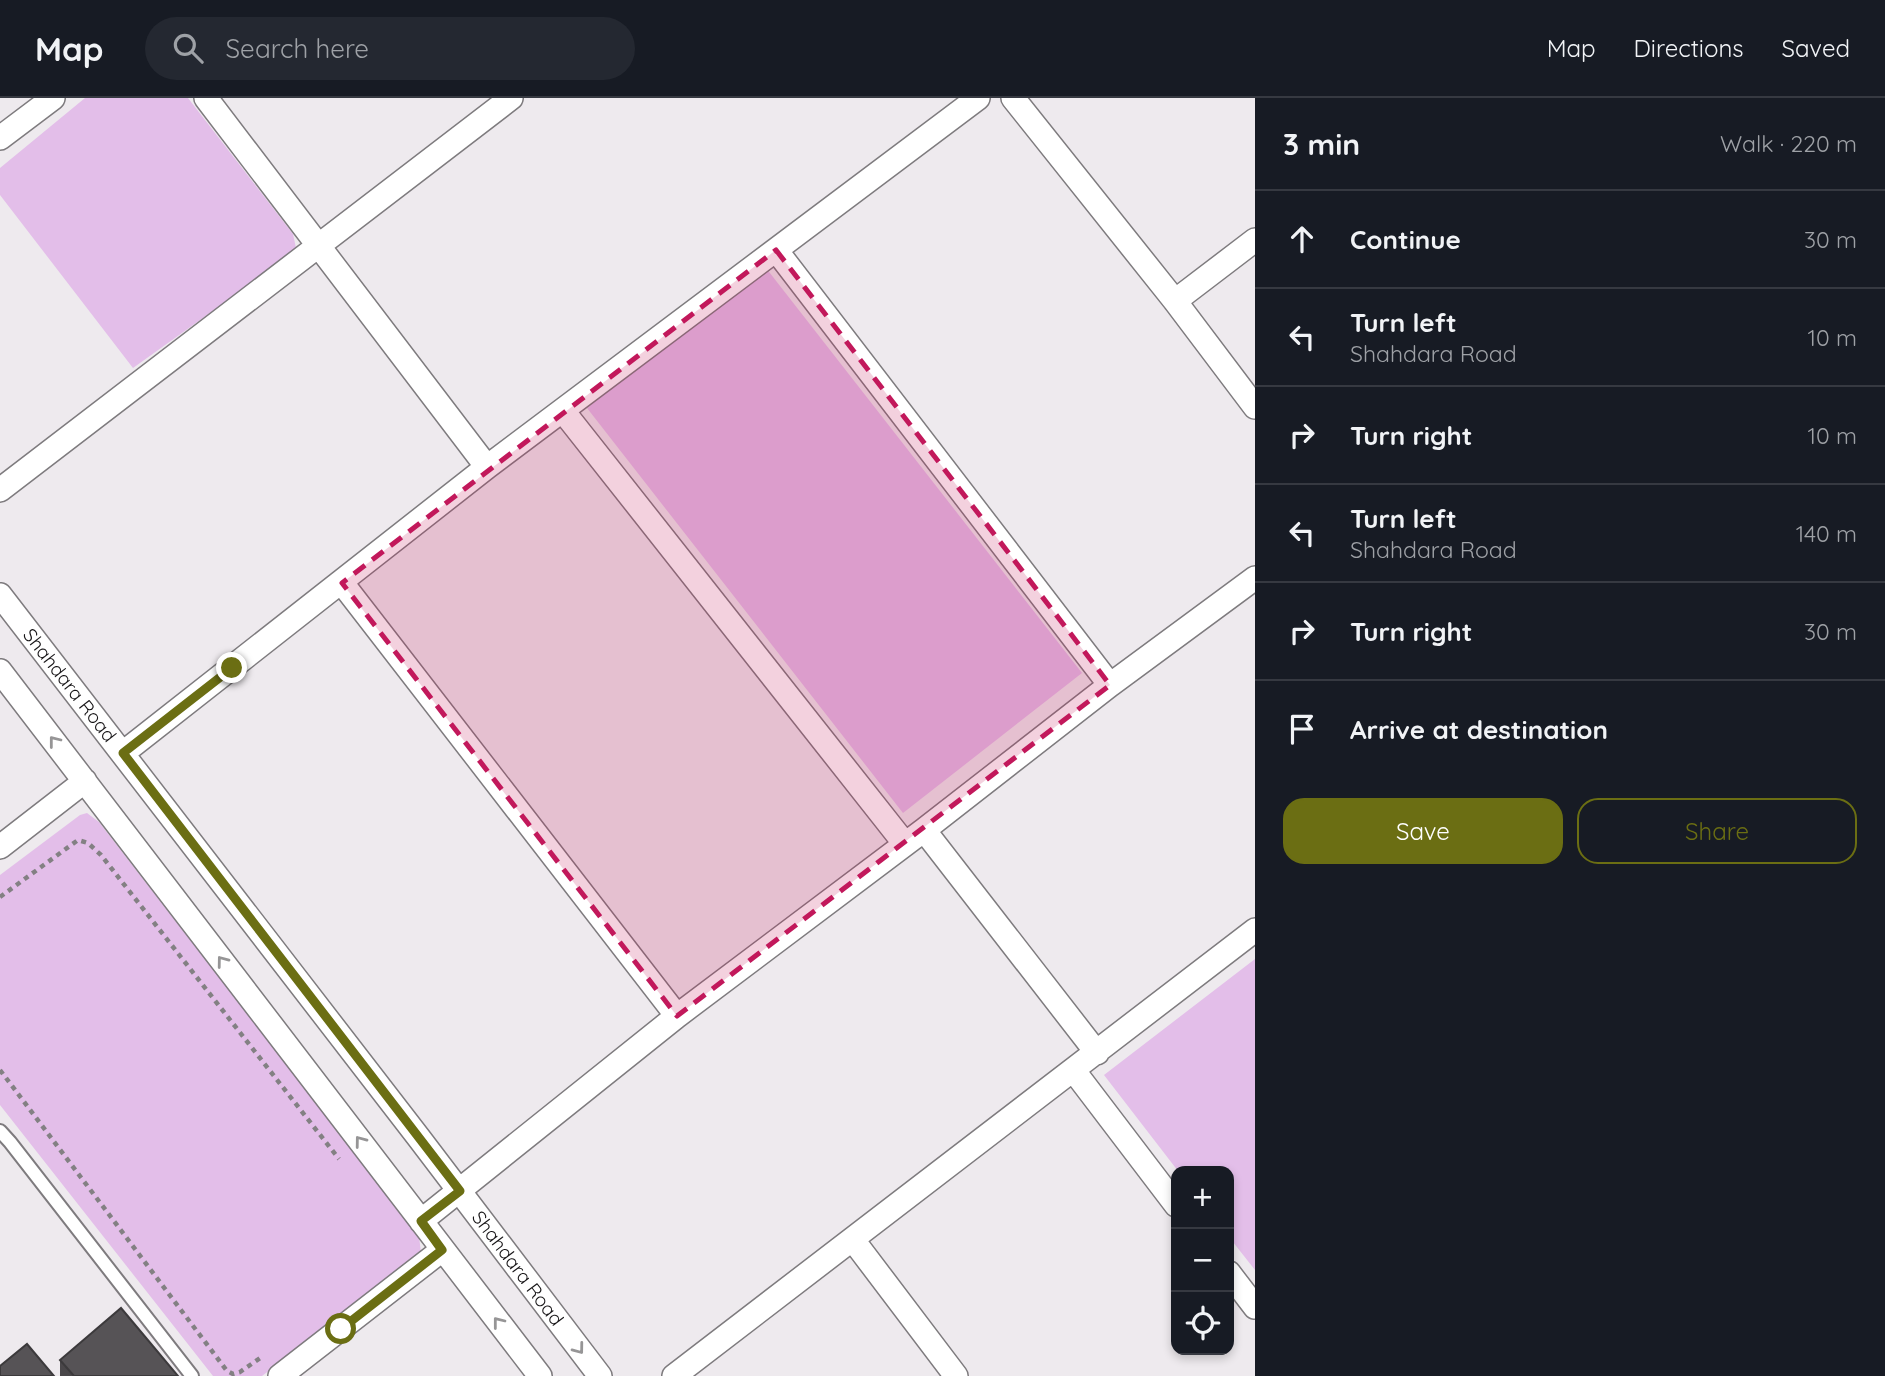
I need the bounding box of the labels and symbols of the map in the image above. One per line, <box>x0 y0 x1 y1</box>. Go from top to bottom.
street label: Shahdara Road <box>18 623 122 747</box>
route end <box>216 652 247 683</box>
one-way arrow <box>50 736 62 749</box>
one-way arrow <box>217 956 230 968</box>
one-way arrow <box>356 1137 368 1149</box>
street label: Shahdara Road <box>467 1206 569 1330</box>
route start <box>325 1313 356 1344</box>
one-way arrow <box>494 1318 506 1331</box>
one-way arrow <box>571 1341 583 1353</box>

